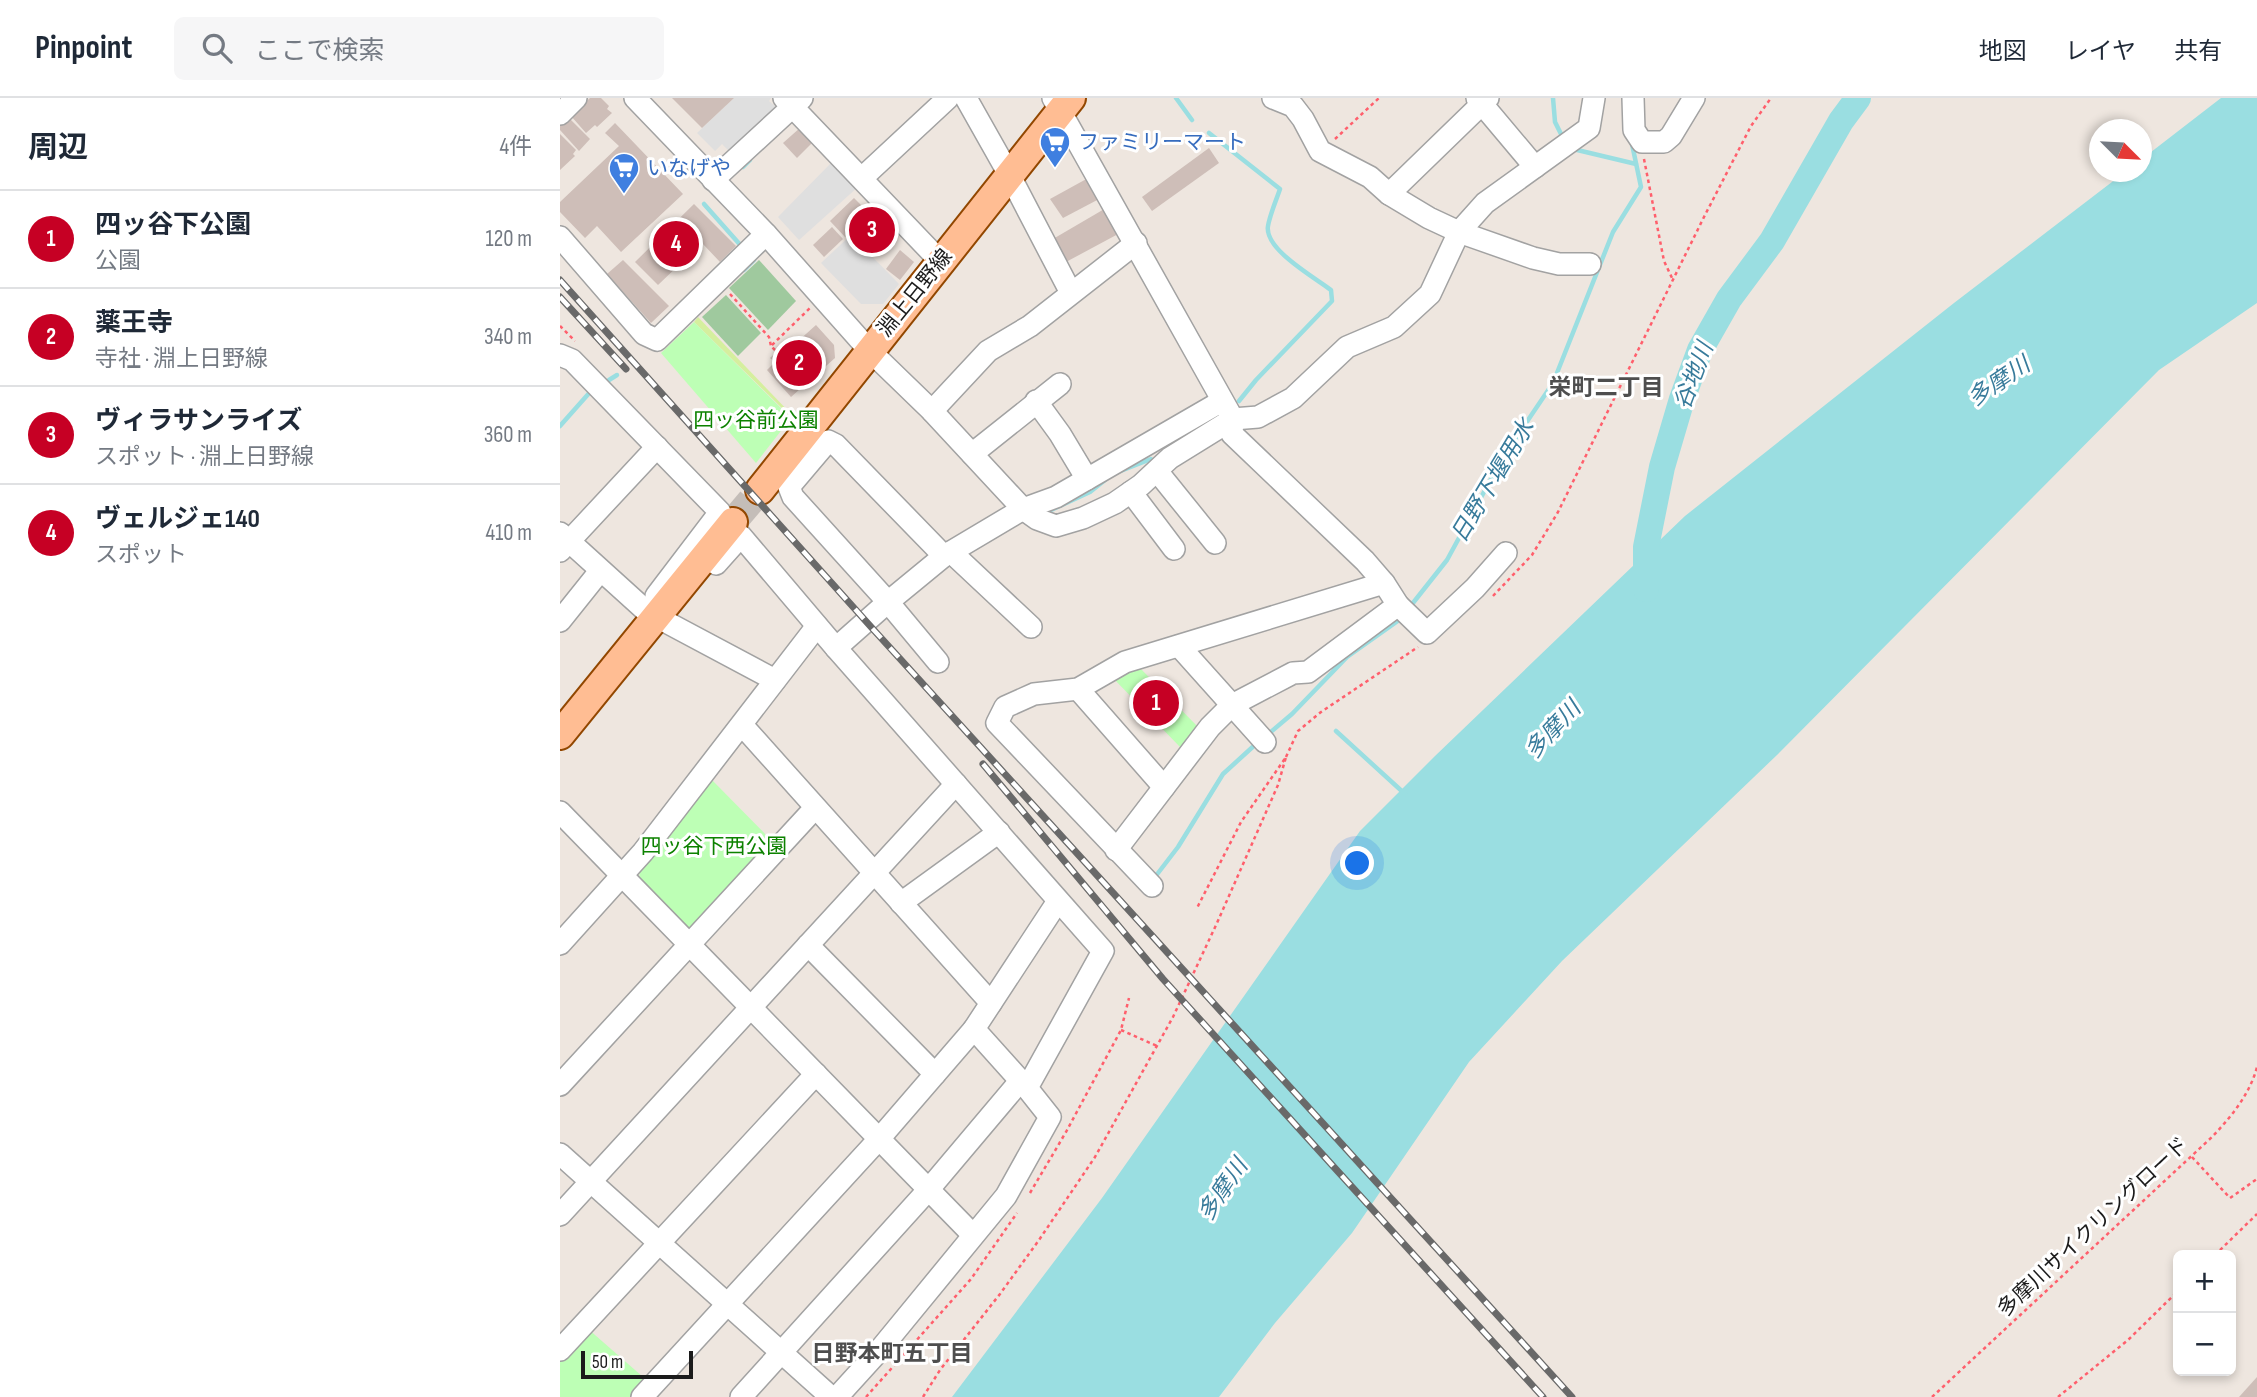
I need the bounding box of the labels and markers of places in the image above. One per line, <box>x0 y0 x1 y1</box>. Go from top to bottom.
supermarket icon: ファミリーマート <box>1038 125 1072 169</box>
place label: ファミリーマート <box>1078 130 1246 155</box>
supermarket icon: いなげや <box>607 151 641 195</box>
place label: いなげや <box>647 156 731 181</box>
pin: 3 <box>849 204 895 256</box>
pin: 4 <box>653 218 699 270</box>
pin: 2 <box>776 337 822 389</box>
pin: 1 <box>1133 677 1179 729</box>

